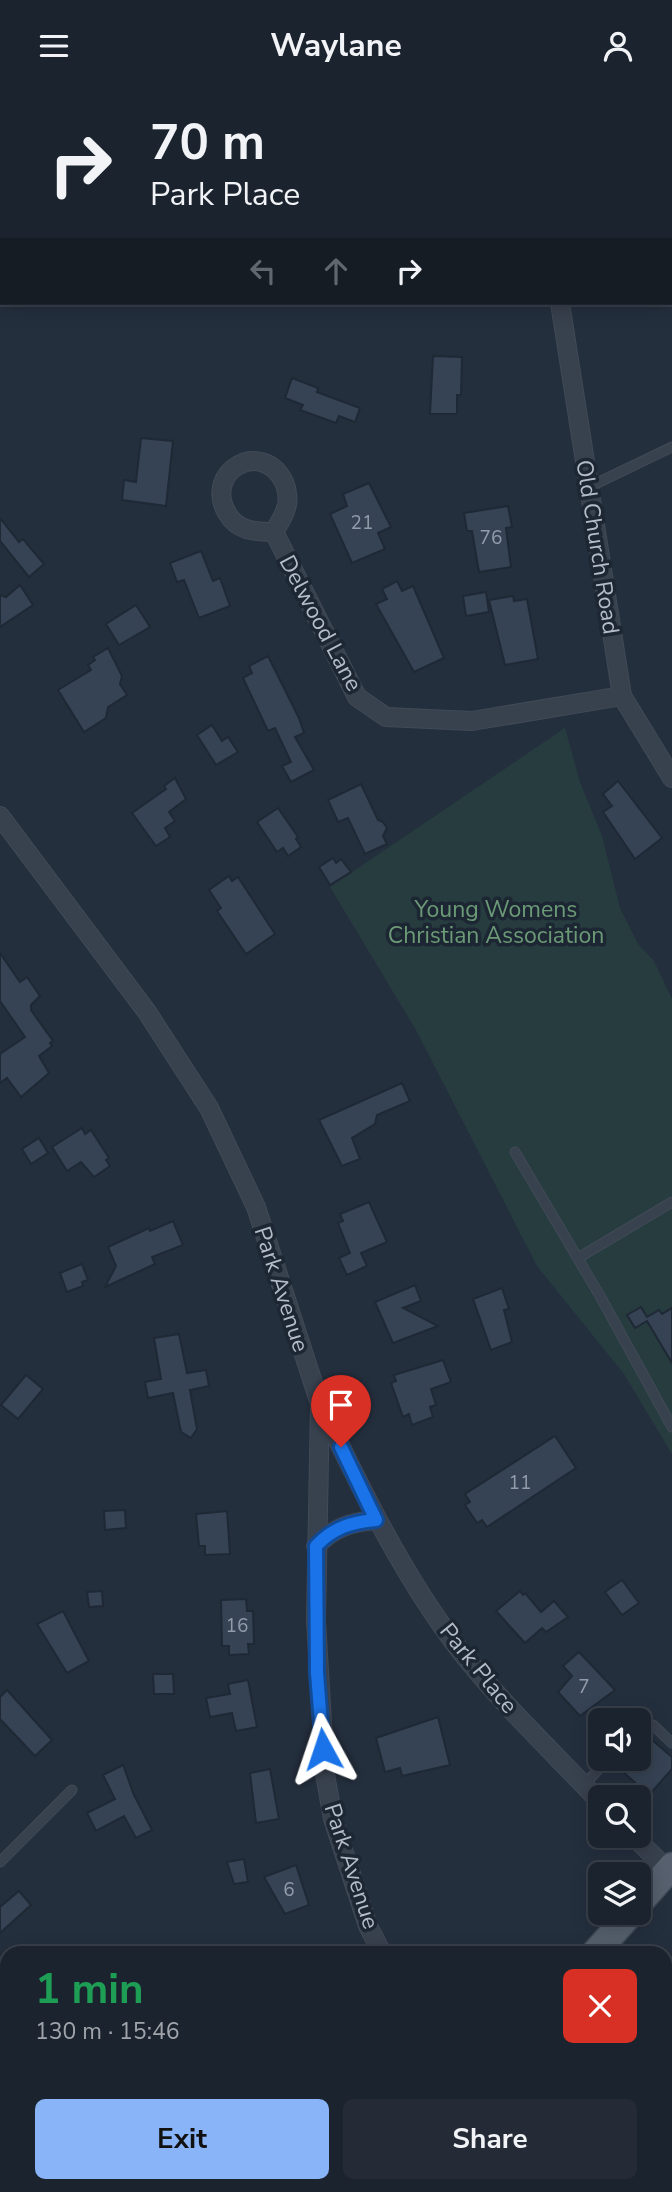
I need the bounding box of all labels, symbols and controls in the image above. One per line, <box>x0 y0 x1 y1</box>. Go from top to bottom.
text: Waylane <box>270 24 402 67</box>
icon: menu <box>35 27 73 65</box>
icon: person <box>599 27 637 65</box>
text: 70 m <box>150 109 265 176</box>
icon: right <box>35 119 126 210</box>
text: Park Place <box>150 173 300 216</box>
icon: left <box>244 252 282 290</box>
icon: ahead <box>317 252 355 290</box>
icon: right <box>390 252 428 290</box>
street label: Old Church Road <box>568 458 627 637</box>
house number: 21 <box>351 510 373 536</box>
house number: 76 <box>480 525 502 551</box>
street label: Delwood Lane <box>272 550 369 697</box>
park label: Young Womens Christian Association <box>388 894 604 951</box>
street label: Park Avenue <box>247 1222 316 1356</box>
pin <box>311 1375 371 1447</box>
icon: arrive <box>322 1386 360 1424</box>
house number: 11 <box>509 1470 531 1496</box>
house number: 16 <box>226 1613 248 1639</box>
street label: Park Place <box>433 1617 525 1720</box>
house number: 7 <box>578 1674 590 1700</box>
map controls <box>588 1708 651 1925</box>
button: sound <box>588 1708 651 1771</box>
position arrow <box>286 1712 360 1786</box>
button: search <box>588 1785 651 1848</box>
street label: Park Avenue <box>317 1799 386 1933</box>
button: layers <box>588 1862 651 1925</box>
house number: 6 <box>283 1877 295 1903</box>
text: 1 min <box>35 1961 144 2018</box>
button: close <box>563 1969 637 2043</box>
text: 130 m · 15:46 <box>35 2016 180 2047</box>
button: Exit <box>35 2099 329 2179</box>
button: Share <box>343 2099 637 2179</box>

